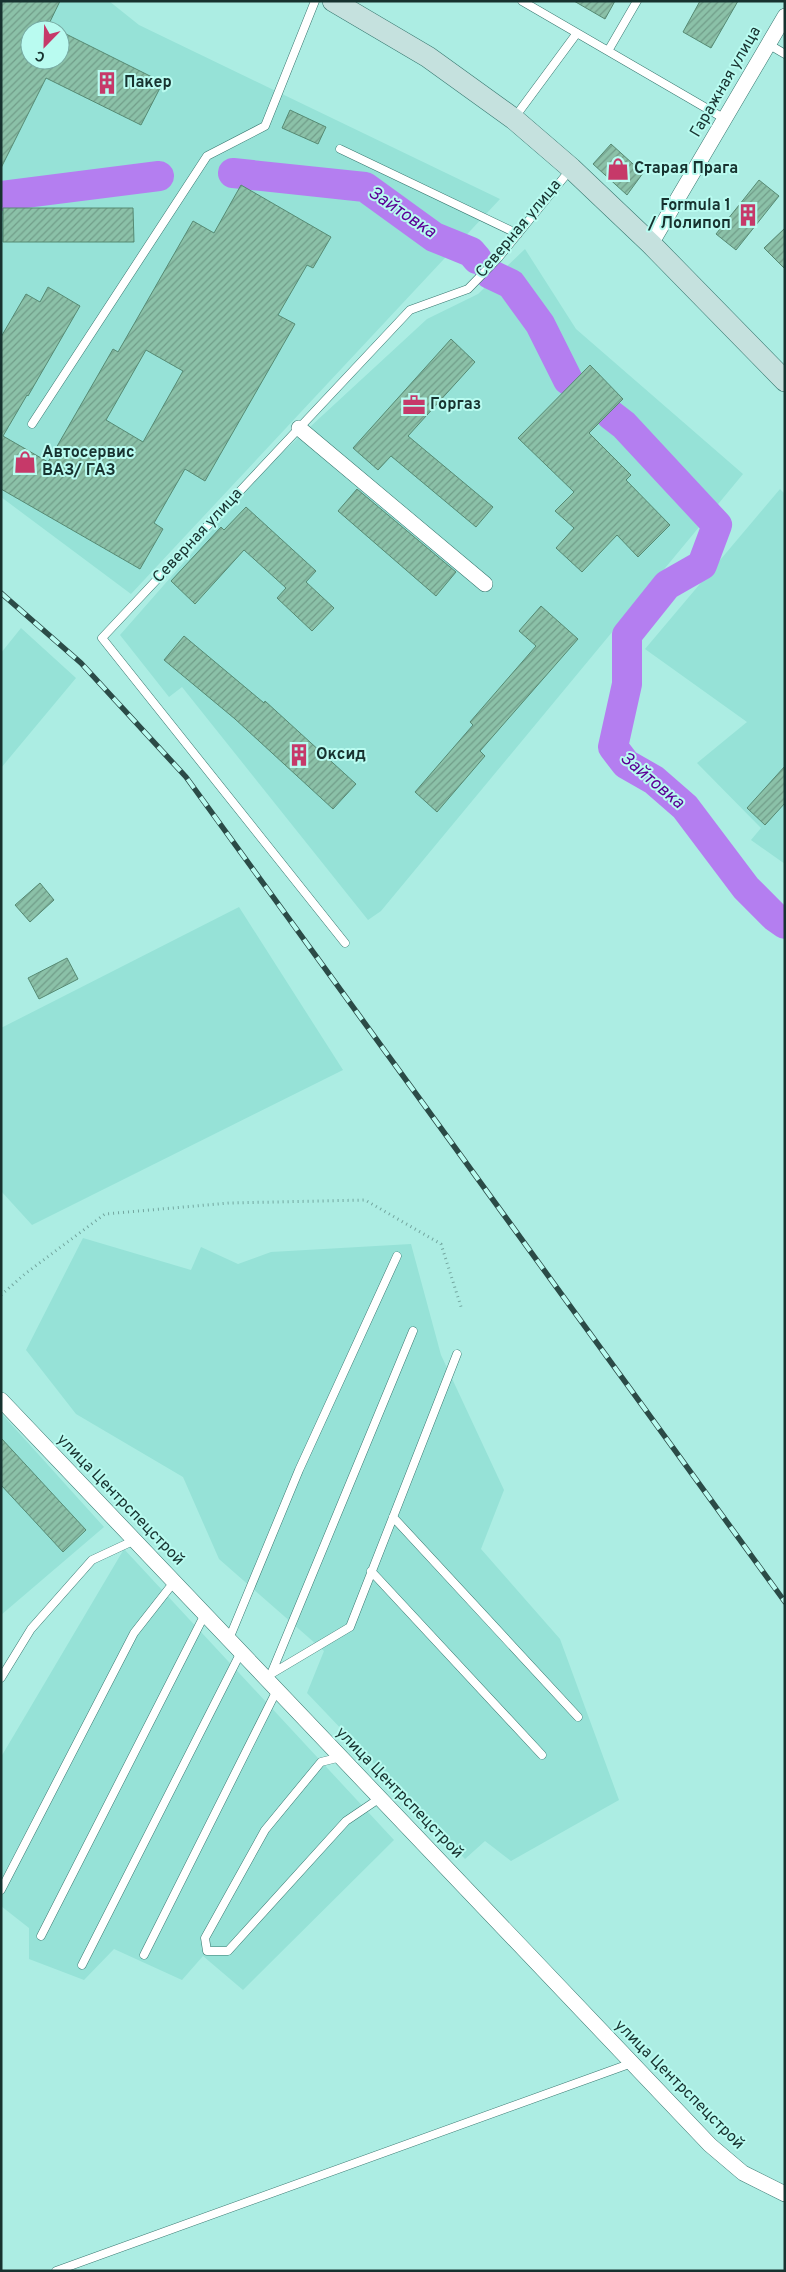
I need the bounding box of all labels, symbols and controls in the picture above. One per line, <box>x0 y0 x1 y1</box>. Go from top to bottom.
north arrow <box>20 20 70 70</box>
street label: Гаражная улица <box>686 23 766 141</box>
text: С <box>33 46 48 65</box>
building icon: Пакер <box>94 70 120 96</box>
place label: Пакер <box>124 73 172 93</box>
shop icon: Старая Прага <box>605 156 631 182</box>
place label: Старая Прага <box>634 159 738 179</box>
street label: Северная улица <box>472 176 566 282</box>
water label: Зайтовка <box>364 182 441 244</box>
place label: Formula 1 / Лолипоп <box>647 196 731 234</box>
building icon: Formula 1 / Лолипоп <box>735 202 761 228</box>
office icon: Горгаз <box>401 392 427 418</box>
place label: Горгаз <box>430 395 481 415</box>
place label: Автосервис ВАЗ/ ГАЗ <box>42 443 135 481</box>
shop icon: Автосервис ВАЗ/ ГАЗ <box>12 449 38 475</box>
street label: Северная улица <box>149 484 247 588</box>
building icon: Оксид <box>286 742 312 768</box>
place label: Оксид <box>316 745 366 765</box>
water label: Зайтовка <box>615 748 689 815</box>
street label: улица Центрспецстрой <box>52 1430 188 1570</box>
street label: улица Центрспецстрой <box>331 1723 467 1863</box>
street label: улица Центрспецстрой <box>610 2016 748 2154</box>

